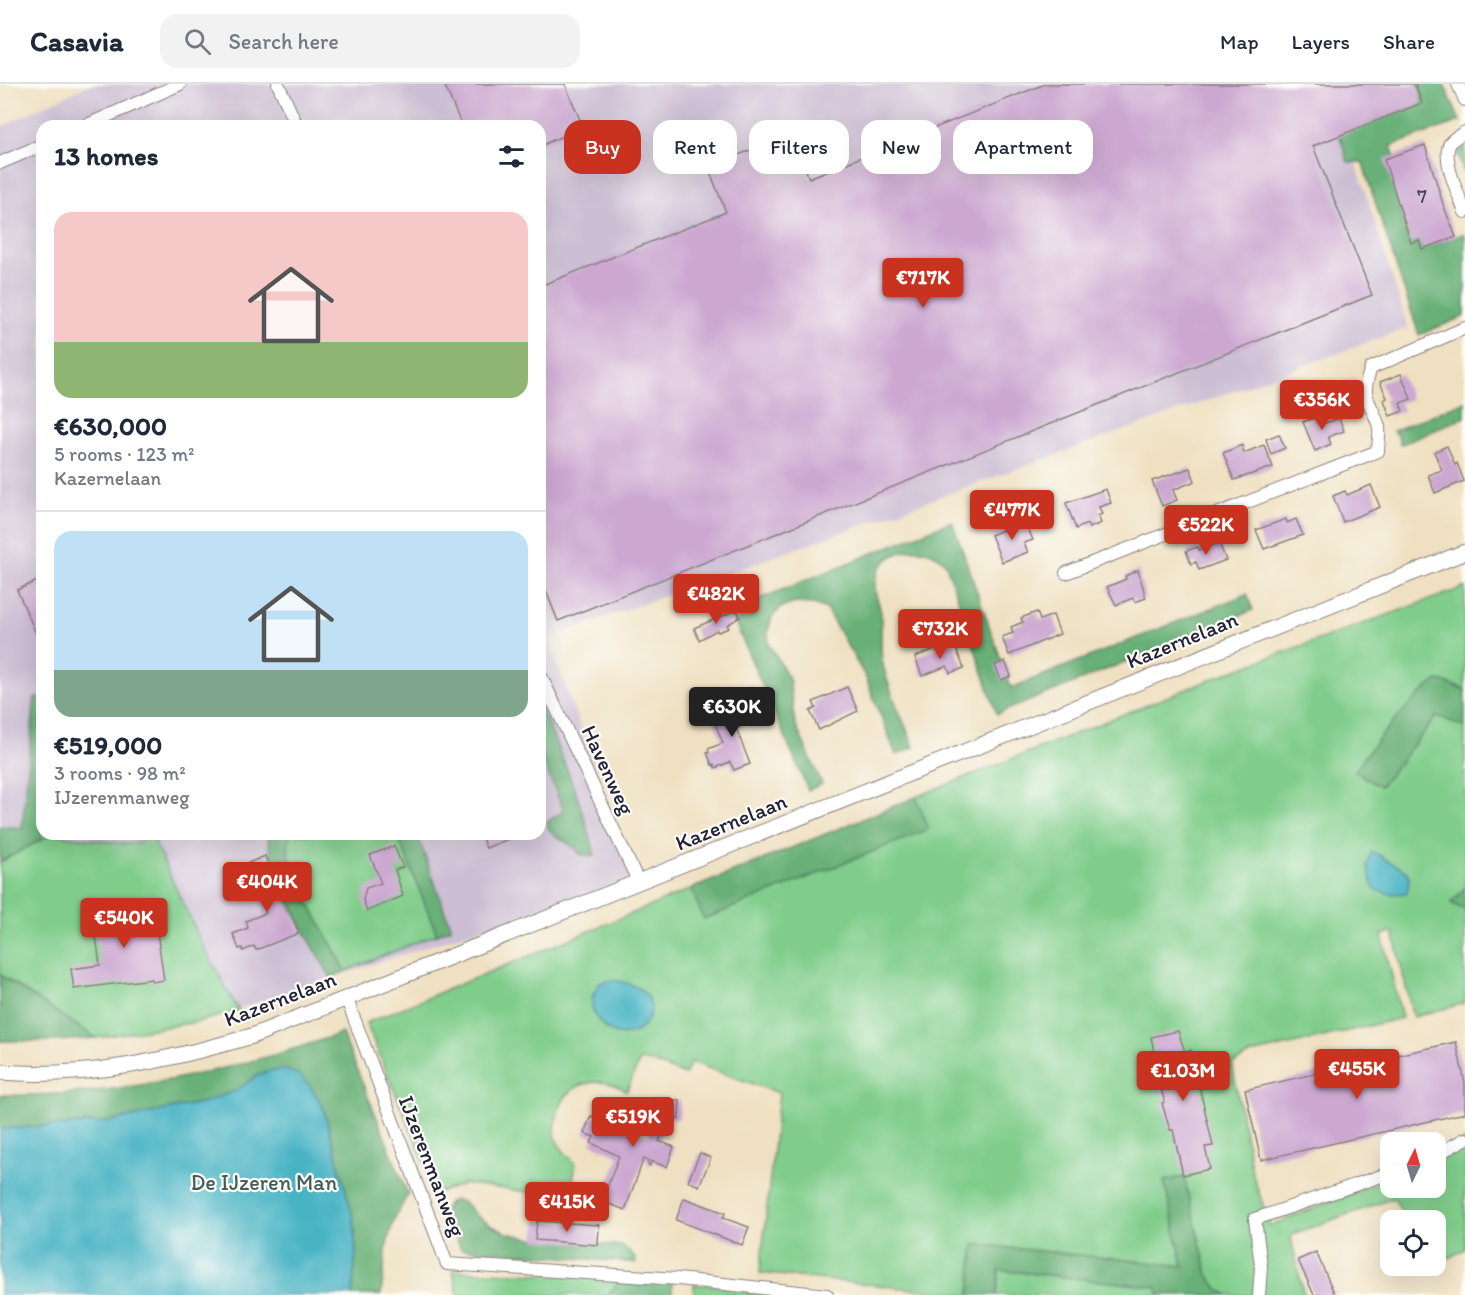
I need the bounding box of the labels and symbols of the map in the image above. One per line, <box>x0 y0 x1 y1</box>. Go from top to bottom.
house number: 7 <box>1417 184 1427 208</box>
pin: €717K <box>881 258 965 309</box>
pin: €356K <box>1280 380 1364 431</box>
pin: €477K <box>970 490 1054 541</box>
pin: €522K <box>1164 505 1248 556</box>
pin: €482K <box>674 574 758 625</box>
street label: Kazernelaan <box>1122 605 1242 675</box>
pin: €732K <box>898 609 982 660</box>
pin: €630K <box>690 687 774 738</box>
street label: Havenweg <box>576 721 641 820</box>
street label: Kazernelaan <box>671 787 791 857</box>
pin: €404K <box>225 862 309 913</box>
pin: €540K <box>82 898 166 949</box>
street label: Kazernelaan <box>220 965 340 1033</box>
pin: €455K <box>1315 1049 1399 1100</box>
pin: €1.03M <box>1134 1051 1232 1102</box>
street label: IJzerenmanweg <box>393 1092 472 1241</box>
pin: €519K <box>591 1097 675 1148</box>
north arrow <box>1380 1132 1446 1198</box>
park label: De IJzeren Man <box>191 1169 338 1196</box>
pin: €415K <box>525 1182 609 1233</box>

